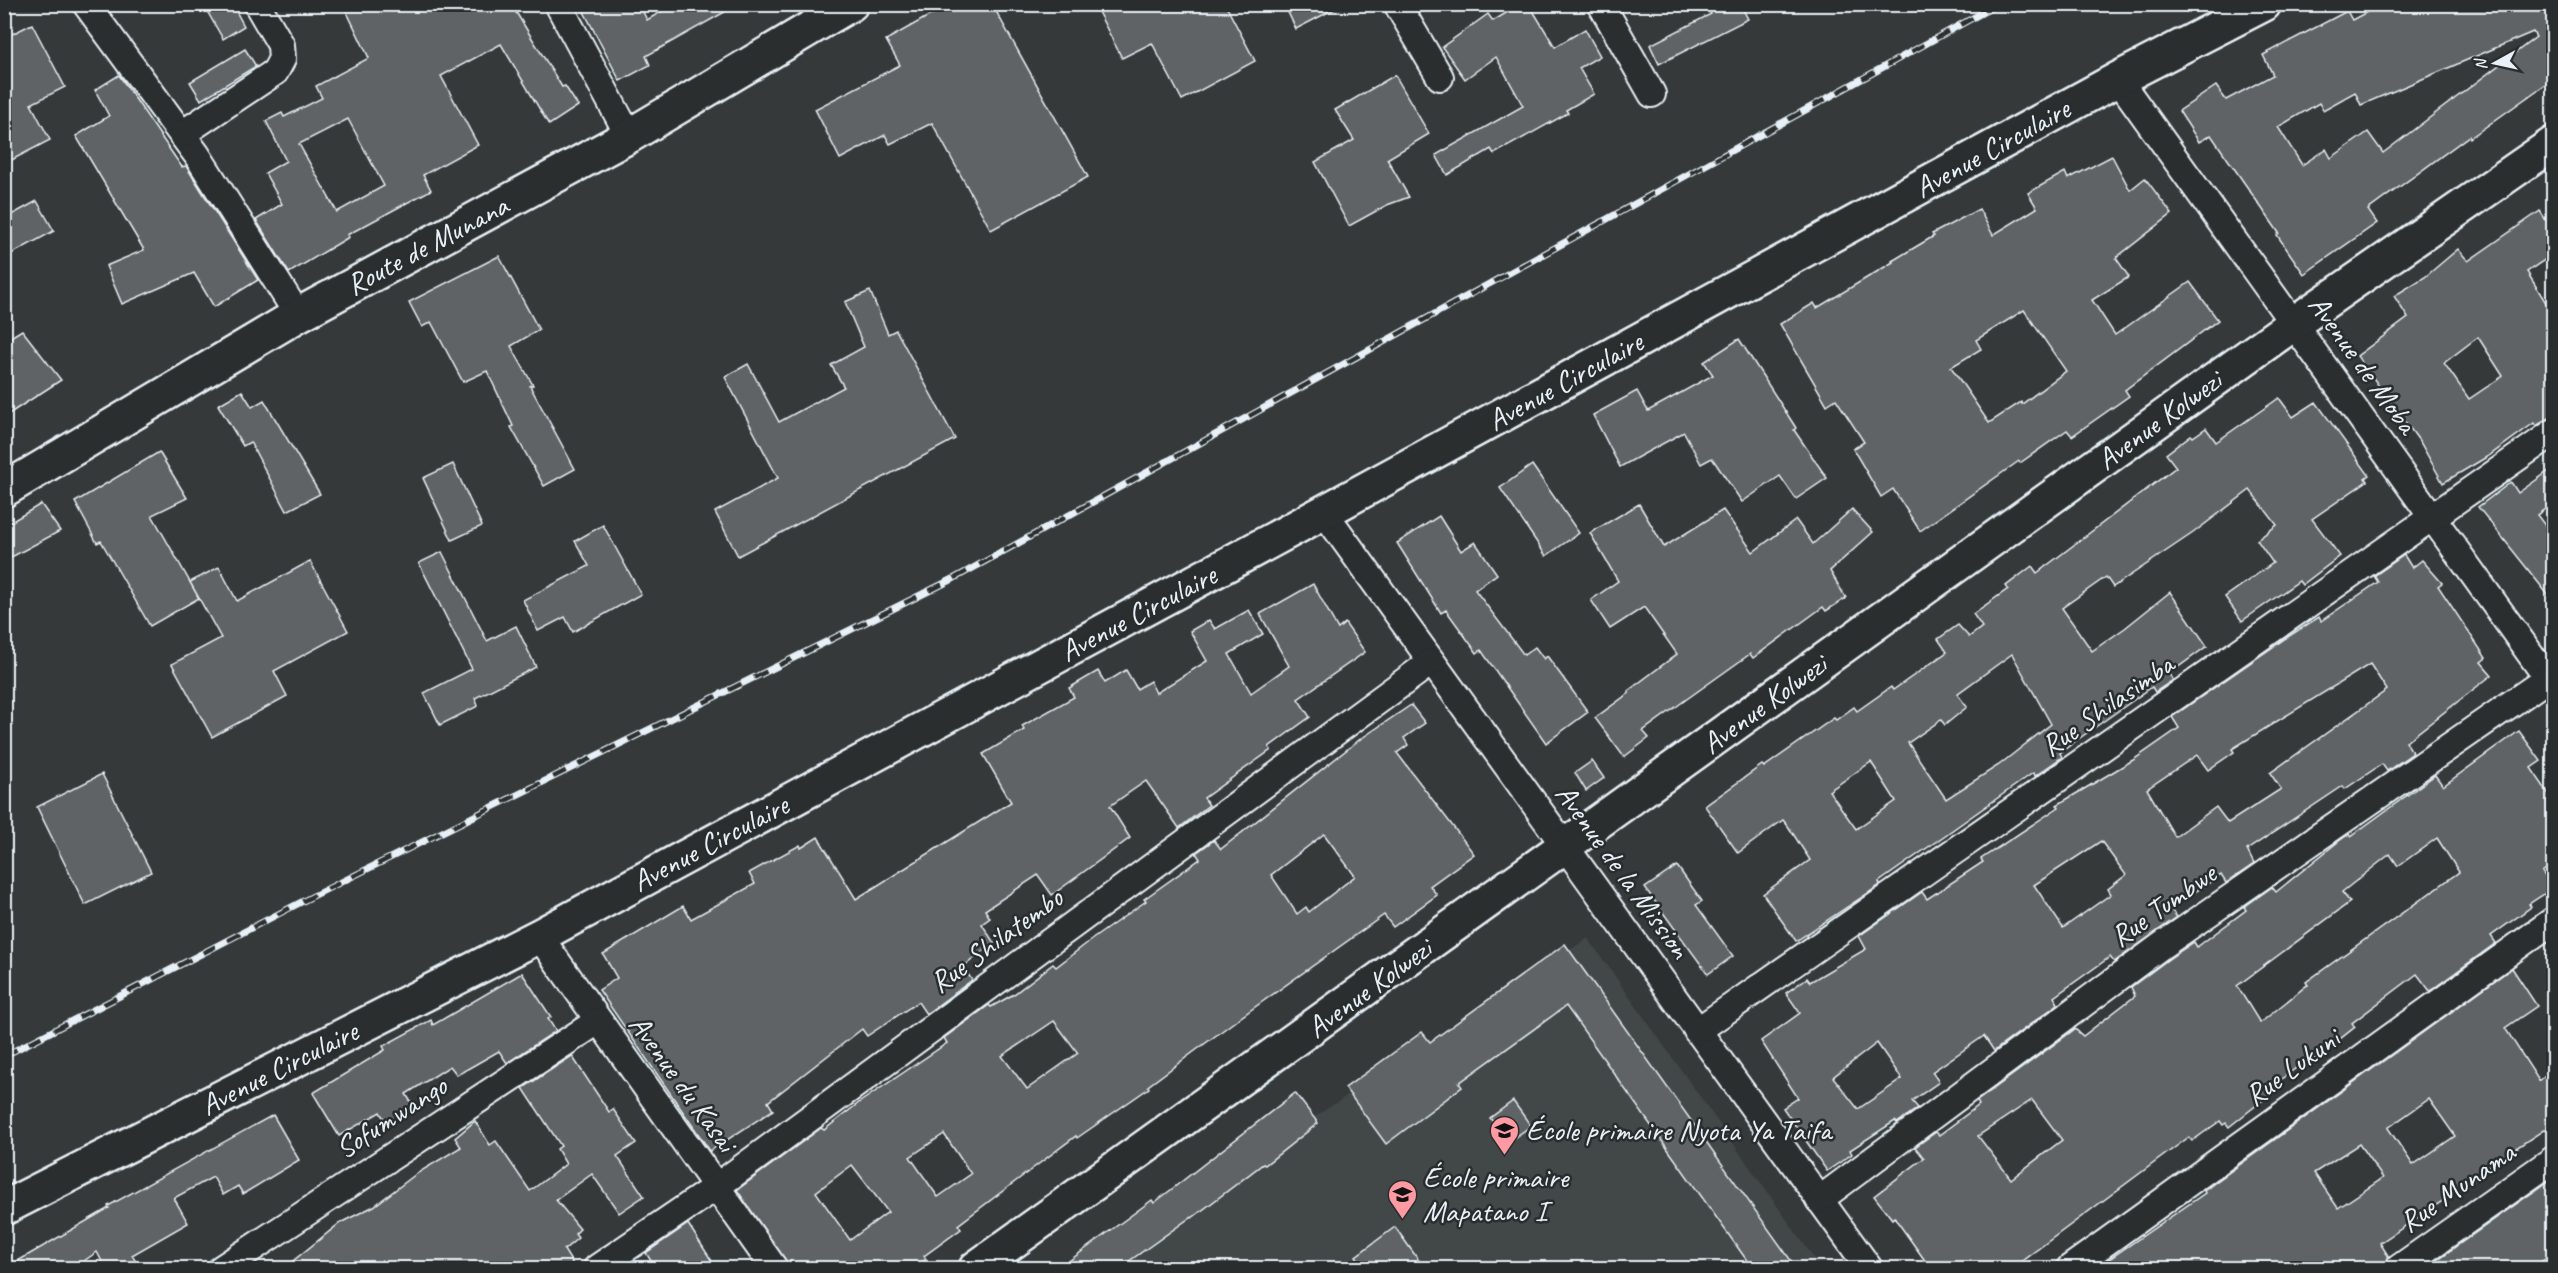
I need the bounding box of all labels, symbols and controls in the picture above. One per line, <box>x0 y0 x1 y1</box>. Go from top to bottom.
north arrow <box>2465 33 2525 93</box>
text: N <box>2470 56 2492 71</box>
street label: Avenue Circulaire <box>1908 89 2078 206</box>
street label: Route de Munana <box>339 185 516 304</box>
street label: Avenue de Moba <box>2300 287 2428 443</box>
street label: Avenue Circulaire <box>1481 322 1651 439</box>
street label: Avenue Kolwezi <box>2089 360 2232 478</box>
street label: Avenue Circulaire <box>1053 555 1225 670</box>
street label: Avenue Kolwezi <box>1694 644 1837 762</box>
street label: Rue Shilasimba <box>2033 644 2183 765</box>
street label: Avenue de la Mission <box>1547 776 1700 967</box>
street label: Avenue Circulaire <box>625 785 797 900</box>
street label: Rue Tumbwe <box>2103 853 2225 955</box>
street label: Rue Shilatembo <box>922 878 1071 1001</box>
street label: Avenue Kolwezi <box>1299 928 1442 1046</box>
street label: Avenue du Kasai <box>620 1007 748 1162</box>
street label: Avenue Circulaire <box>194 1011 366 1124</box>
street label: Rue Lukuni <box>2237 1018 2350 1114</box>
street label: Sofumwango <box>328 1066 455 1167</box>
place label: École primaire Nyota Ya Taifa <box>1526 1111 1834 1149</box>
school or university icon: École primaire Nyota Ya Taifa <box>1489 1114 1521 1156</box>
street label: Rue Munama <box>2392 1132 2524 1241</box>
place label: École primaire Mapatano I <box>1423 1158 1570 1230</box>
school or university icon: École primaire Mapatano I <box>1386 1178 1418 1220</box>

